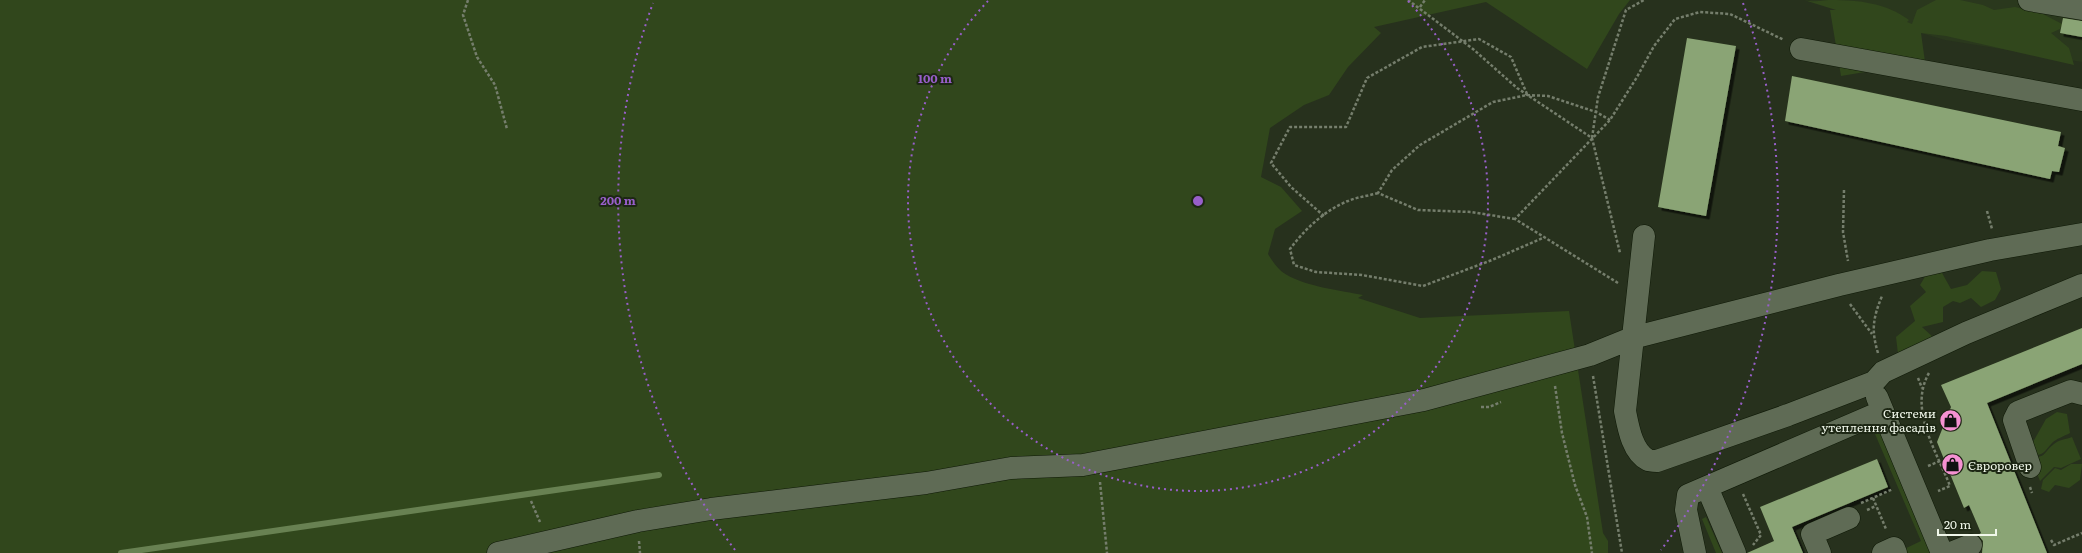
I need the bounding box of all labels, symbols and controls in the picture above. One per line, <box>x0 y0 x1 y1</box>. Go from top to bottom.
text: 100 m <box>918 69 952 87</box>
text: 200 m <box>600 191 636 209</box>
centre of rings <box>1191 194 1205 208</box>
place label: Системи утеплення фасадів <box>1821 404 1936 436</box>
shop icon: Системи утеплення фасадів <box>1938 407 1964 433</box>
shop icon: Євроровер <box>1939 452 1965 478</box>
place label: Євроровер <box>1968 456 2032 474</box>
scale bar <box>1938 511 1996 537</box>
text: 20 m <box>1944 515 1971 533</box>

